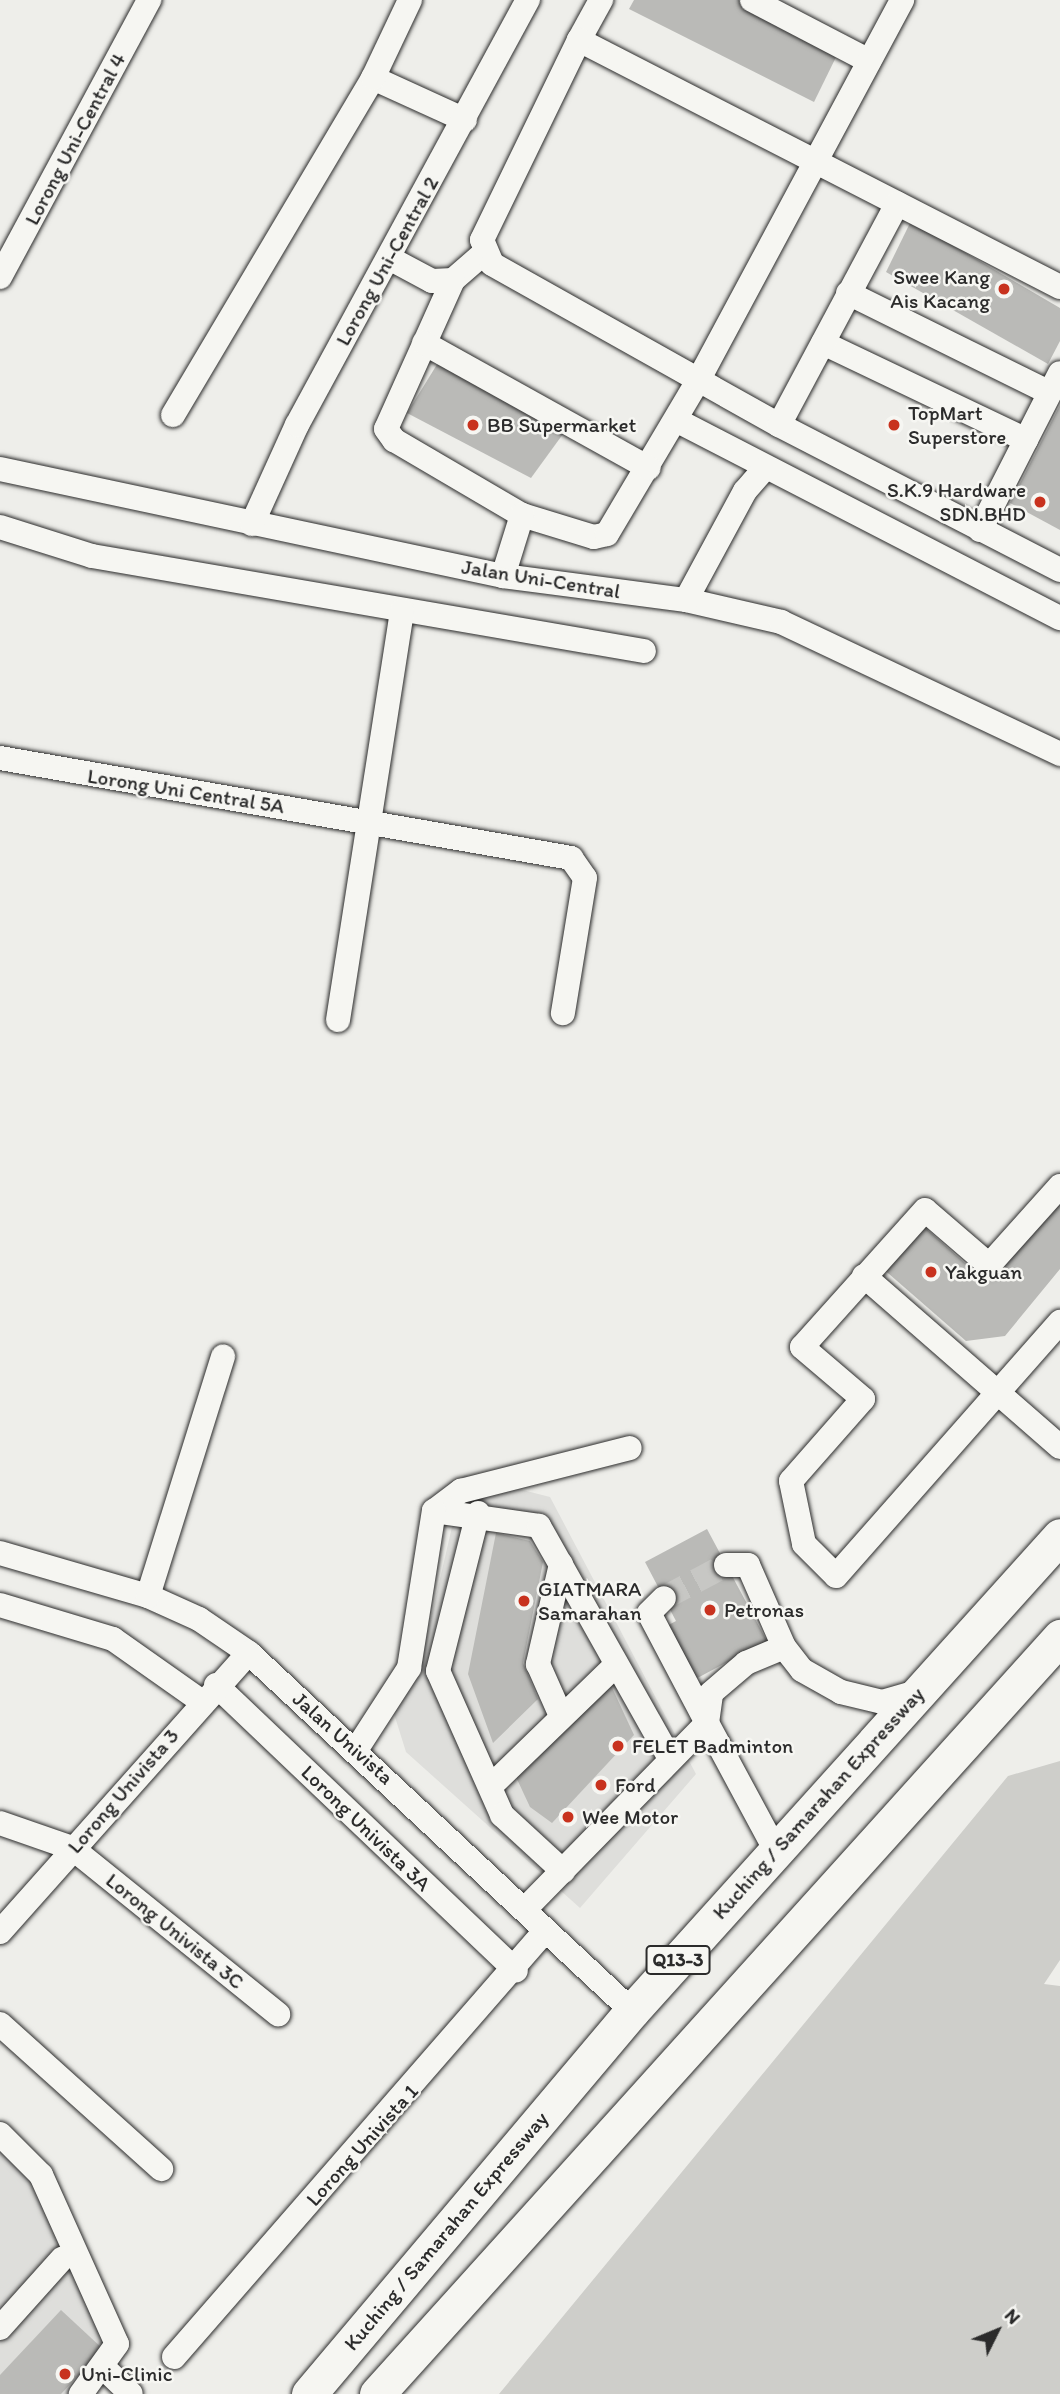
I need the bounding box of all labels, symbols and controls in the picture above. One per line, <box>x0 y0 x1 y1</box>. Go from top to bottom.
street label: Lorong Uni-Central 4 <box>19 48 131 230</box>
street label: Lorong Uni-Central 2 <box>330 172 444 350</box>
place label: Swee Kang Ais Kacang <box>891 264 990 314</box>
marker: Swee Kang Ais Kacang <box>996 281 1012 297</box>
place label: TopMart Superstore <box>908 400 1006 450</box>
place label: BB Supermarket <box>487 412 637 438</box>
marker: BB Supermarket <box>465 417 481 433</box>
marker: TopMart Superstore <box>886 417 902 433</box>
place label: S.K.9 Hardware SDN.BHD <box>887 477 1026 527</box>
marker: S.K.9 Hardware SDN.BHD <box>1032 494 1048 510</box>
street label: Jalan Uni-Central <box>460 554 622 604</box>
street label: Lorong Uni Central 5A <box>85 763 287 819</box>
place label: Yakguan <box>945 1259 1022 1285</box>
marker: Yakguan <box>923 1264 939 1280</box>
place label: GIATMARA Samarahan <box>538 1576 642 1626</box>
marker: GIATMARA Samarahan <box>516 1593 532 1609</box>
place label: Petronas <box>724 1597 804 1623</box>
marker: Petronas <box>702 1602 718 1618</box>
street label: Kuching / Samarahan Expressway <box>707 1682 929 1924</box>
street label: Jalan Univista <box>287 1686 399 1790</box>
street label: Lorong Univista 3 <box>62 1723 184 1859</box>
place label: FELET Badminton <box>632 1733 793 1759</box>
marker: FELET Badminton <box>610 1738 626 1754</box>
street label: Lorong Univista 3A <box>296 1759 436 1897</box>
place label: Ford <box>615 1772 655 1798</box>
marker: Ford <box>593 1777 609 1793</box>
place label: Wee Motor <box>582 1804 678 1830</box>
marker: Wee Motor <box>560 1809 576 1825</box>
street label: Lorong Univista 3C <box>101 1867 249 1995</box>
road number: Q13-3 <box>645 1944 711 1976</box>
street label: Lorong Univista 1 <box>300 2079 424 2211</box>
street label: Kuching / Samarahan Expressway <box>339 2107 553 2355</box>
north arrow <box>962 2296 1032 2366</box>
text: N <box>1000 2304 1026 2329</box>
place label: Uni-Clinic <box>81 2361 172 2387</box>
marker: Uni-Clinic <box>55 2364 75 2384</box>

